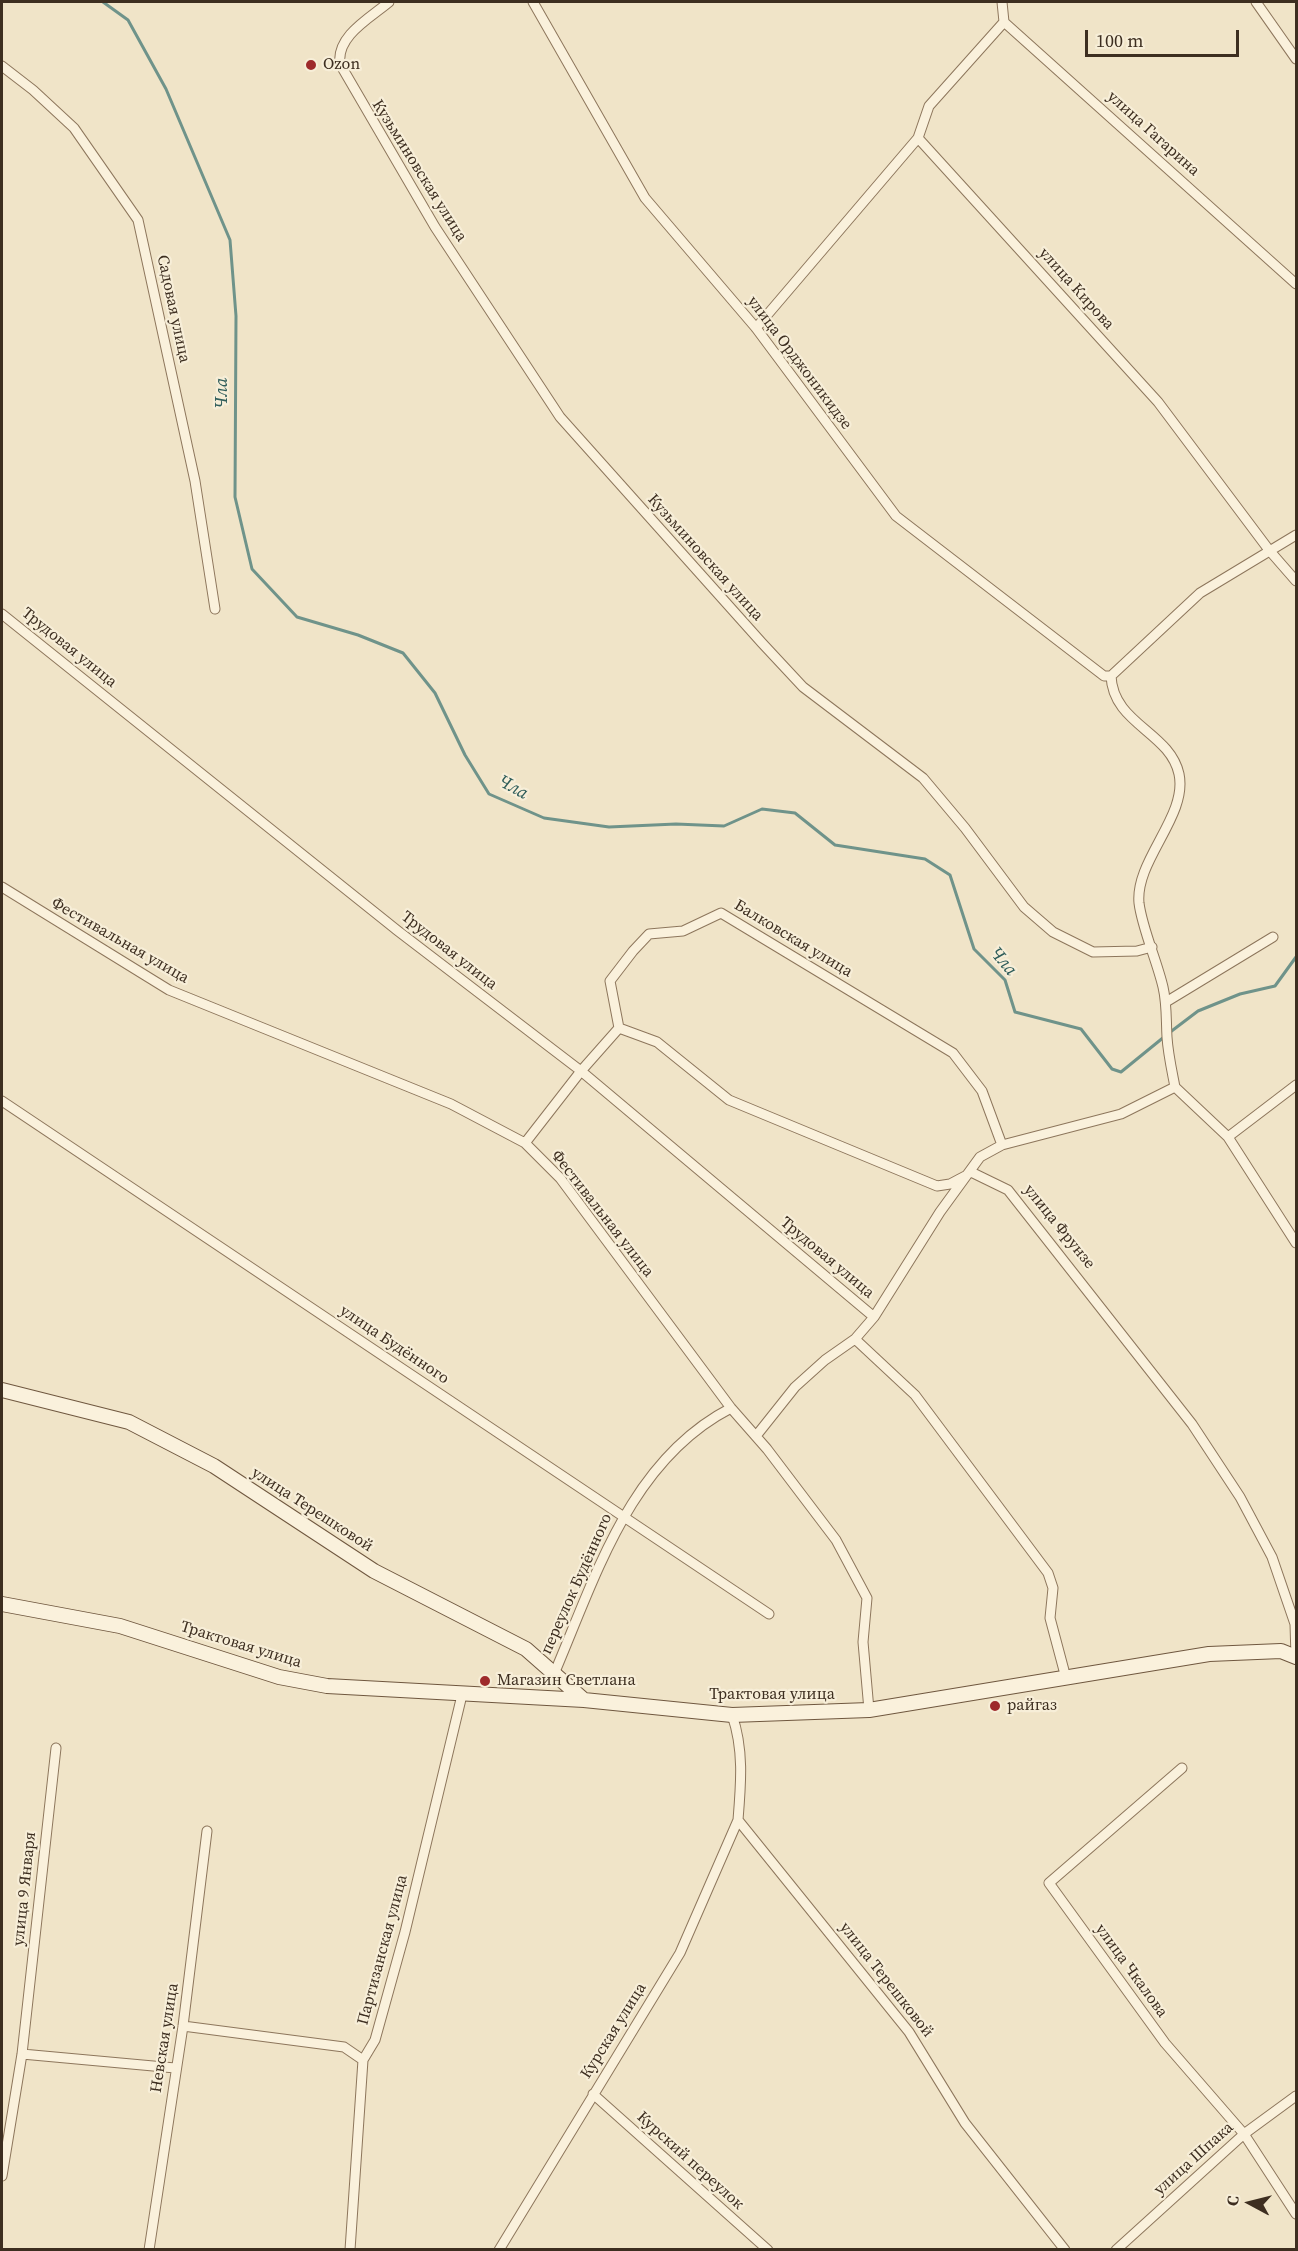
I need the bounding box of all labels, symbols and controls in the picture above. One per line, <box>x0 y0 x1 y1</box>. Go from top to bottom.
scale bar <box>1088 18 1242 56</box>
text: 100 m <box>1096 28 1143 53</box>
place label: Ozon <box>323 55 360 75</box>
marker: Ozon <box>304 58 318 72</box>
street label: улица Гагарина <box>1103 87 1203 181</box>
street label: Кузьминовская улица <box>367 96 471 246</box>
street label: улица Кирова <box>1034 244 1118 334</box>
street label: Садовая улица <box>152 253 194 365</box>
street label: улица Орджоникидзе <box>742 292 856 434</box>
water label: Чла <box>211 378 233 408</box>
street label: Кузьминовская улица <box>643 491 767 625</box>
street label: Трудовая улица <box>18 604 120 692</box>
water label: Чла <box>494 771 532 805</box>
street label: Фестивальная улица <box>48 894 192 988</box>
street label: Балковская улица <box>730 896 856 982</box>
street label: Трудовая улица <box>397 908 501 994</box>
water label: Чла <box>985 943 1021 981</box>
street label: Фестивальная улица <box>547 1147 657 1281</box>
street label: улица Фрунзе <box>1019 1181 1099 1273</box>
street label: Трудовая улица <box>776 1213 878 1303</box>
street label: улица Будённого <box>336 1301 452 1389</box>
street label: улица Терешковой <box>248 1464 376 1556</box>
street label: переулок Будённого <box>537 1511 617 1657</box>
street label: Трактовая улица <box>178 1617 304 1673</box>
place label: Магазин Светлана <box>497 1671 636 1691</box>
marker: Магазин Светлана <box>478 1674 492 1688</box>
street label: Трактовая улица <box>709 1685 835 1705</box>
place label: райгаз <box>1007 1696 1057 1716</box>
marker: райгаз <box>988 1699 1002 1713</box>
street label: улица 9 Января <box>9 1831 41 1947</box>
street label: Партизанская улица <box>354 1873 412 2027</box>
street label: улица Терешковой <box>835 1918 937 2042</box>
street label: улица Чкалова <box>1091 1920 1171 2022</box>
street label: Курская улица <box>577 1980 651 2082</box>
street label: Невская улица <box>147 1982 183 2094</box>
street label: Курский переулок <box>633 2108 747 2214</box>
street label: улица Шпака <box>1150 2118 1238 2200</box>
north arrow <box>1220 2173 1280 2233</box>
text: С <box>1221 2195 1244 2207</box>

